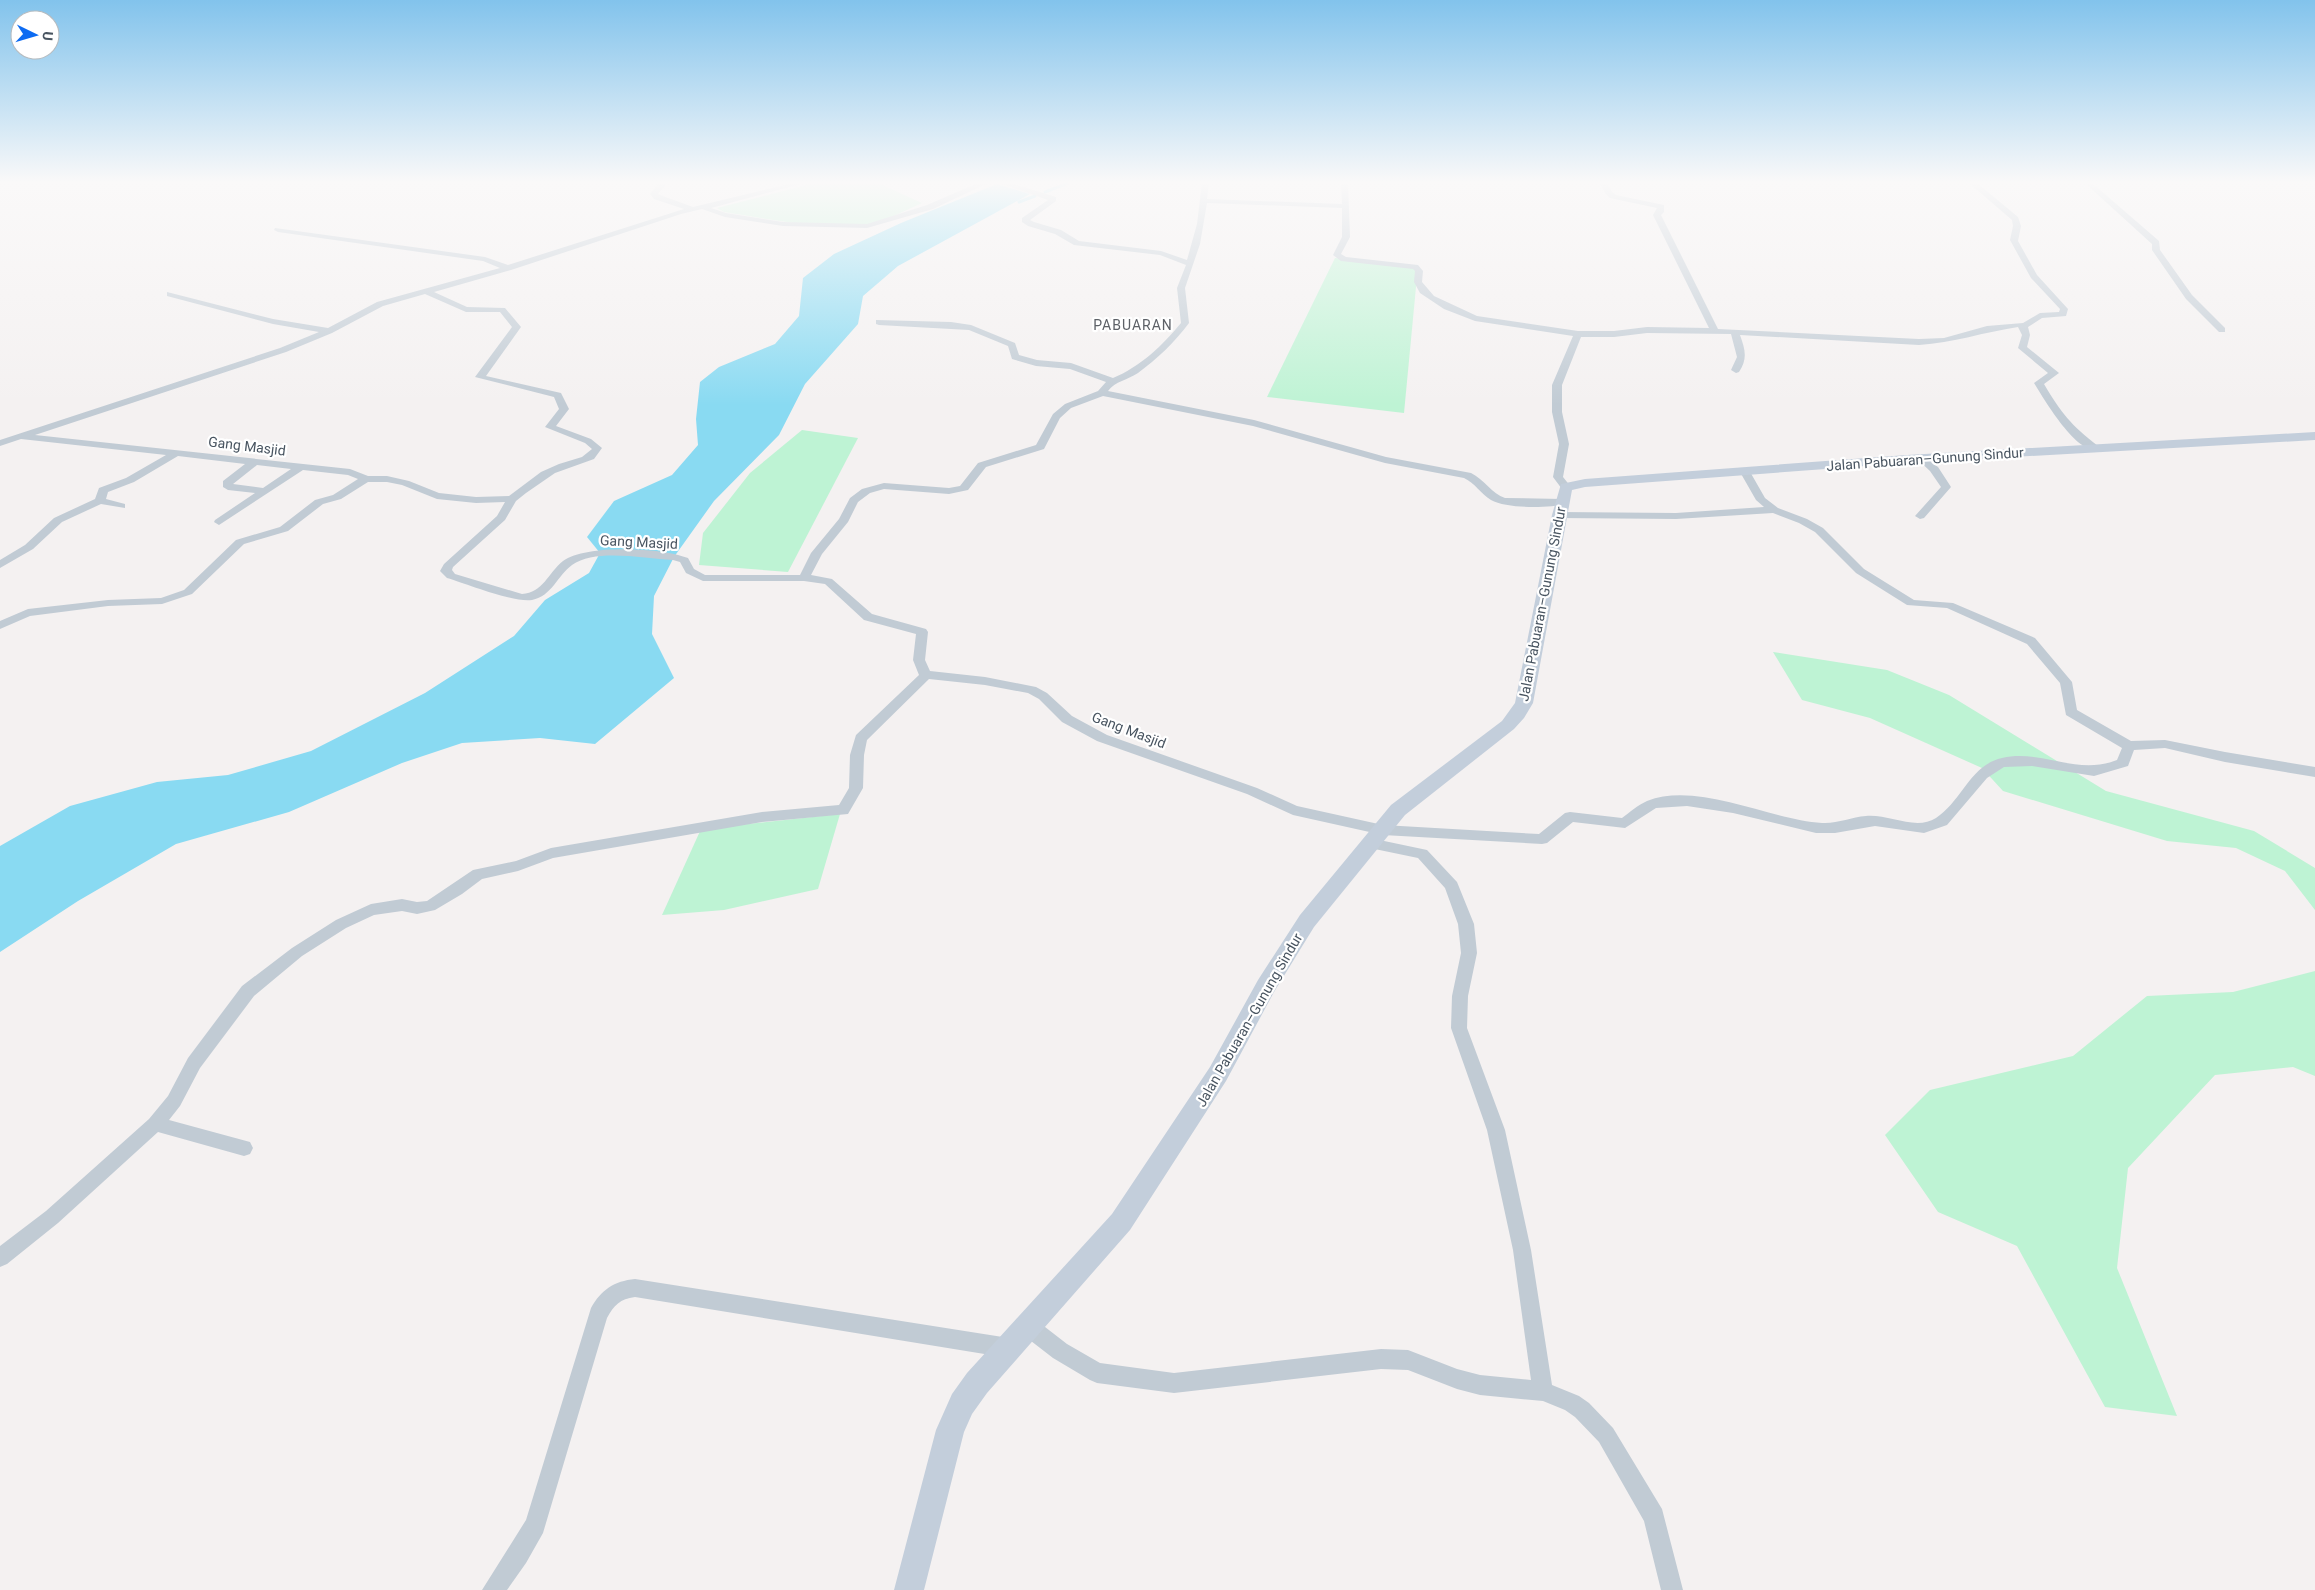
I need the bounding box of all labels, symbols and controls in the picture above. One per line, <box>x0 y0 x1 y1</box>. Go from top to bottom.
north arrow <box>10 10 60 60</box>
text: U <box>40 31 56 41</box>
district label: PABUARAN <box>1093 317 1173 333</box>
street label: Gang Masjid <box>207 433 287 459</box>
street label: Jalan Pabuaran–Gunung Sindur <box>1826 444 2024 474</box>
street label: Jalan Pabuaran–Gunung Sindur <box>1515 505 1569 703</box>
street label: Gang Masjid <box>600 532 678 552</box>
street label: Gang Masjid <box>1090 709 1168 751</box>
street label: Jalan Pabuaran–Gunung Sindur <box>1193 930 1305 1110</box>

